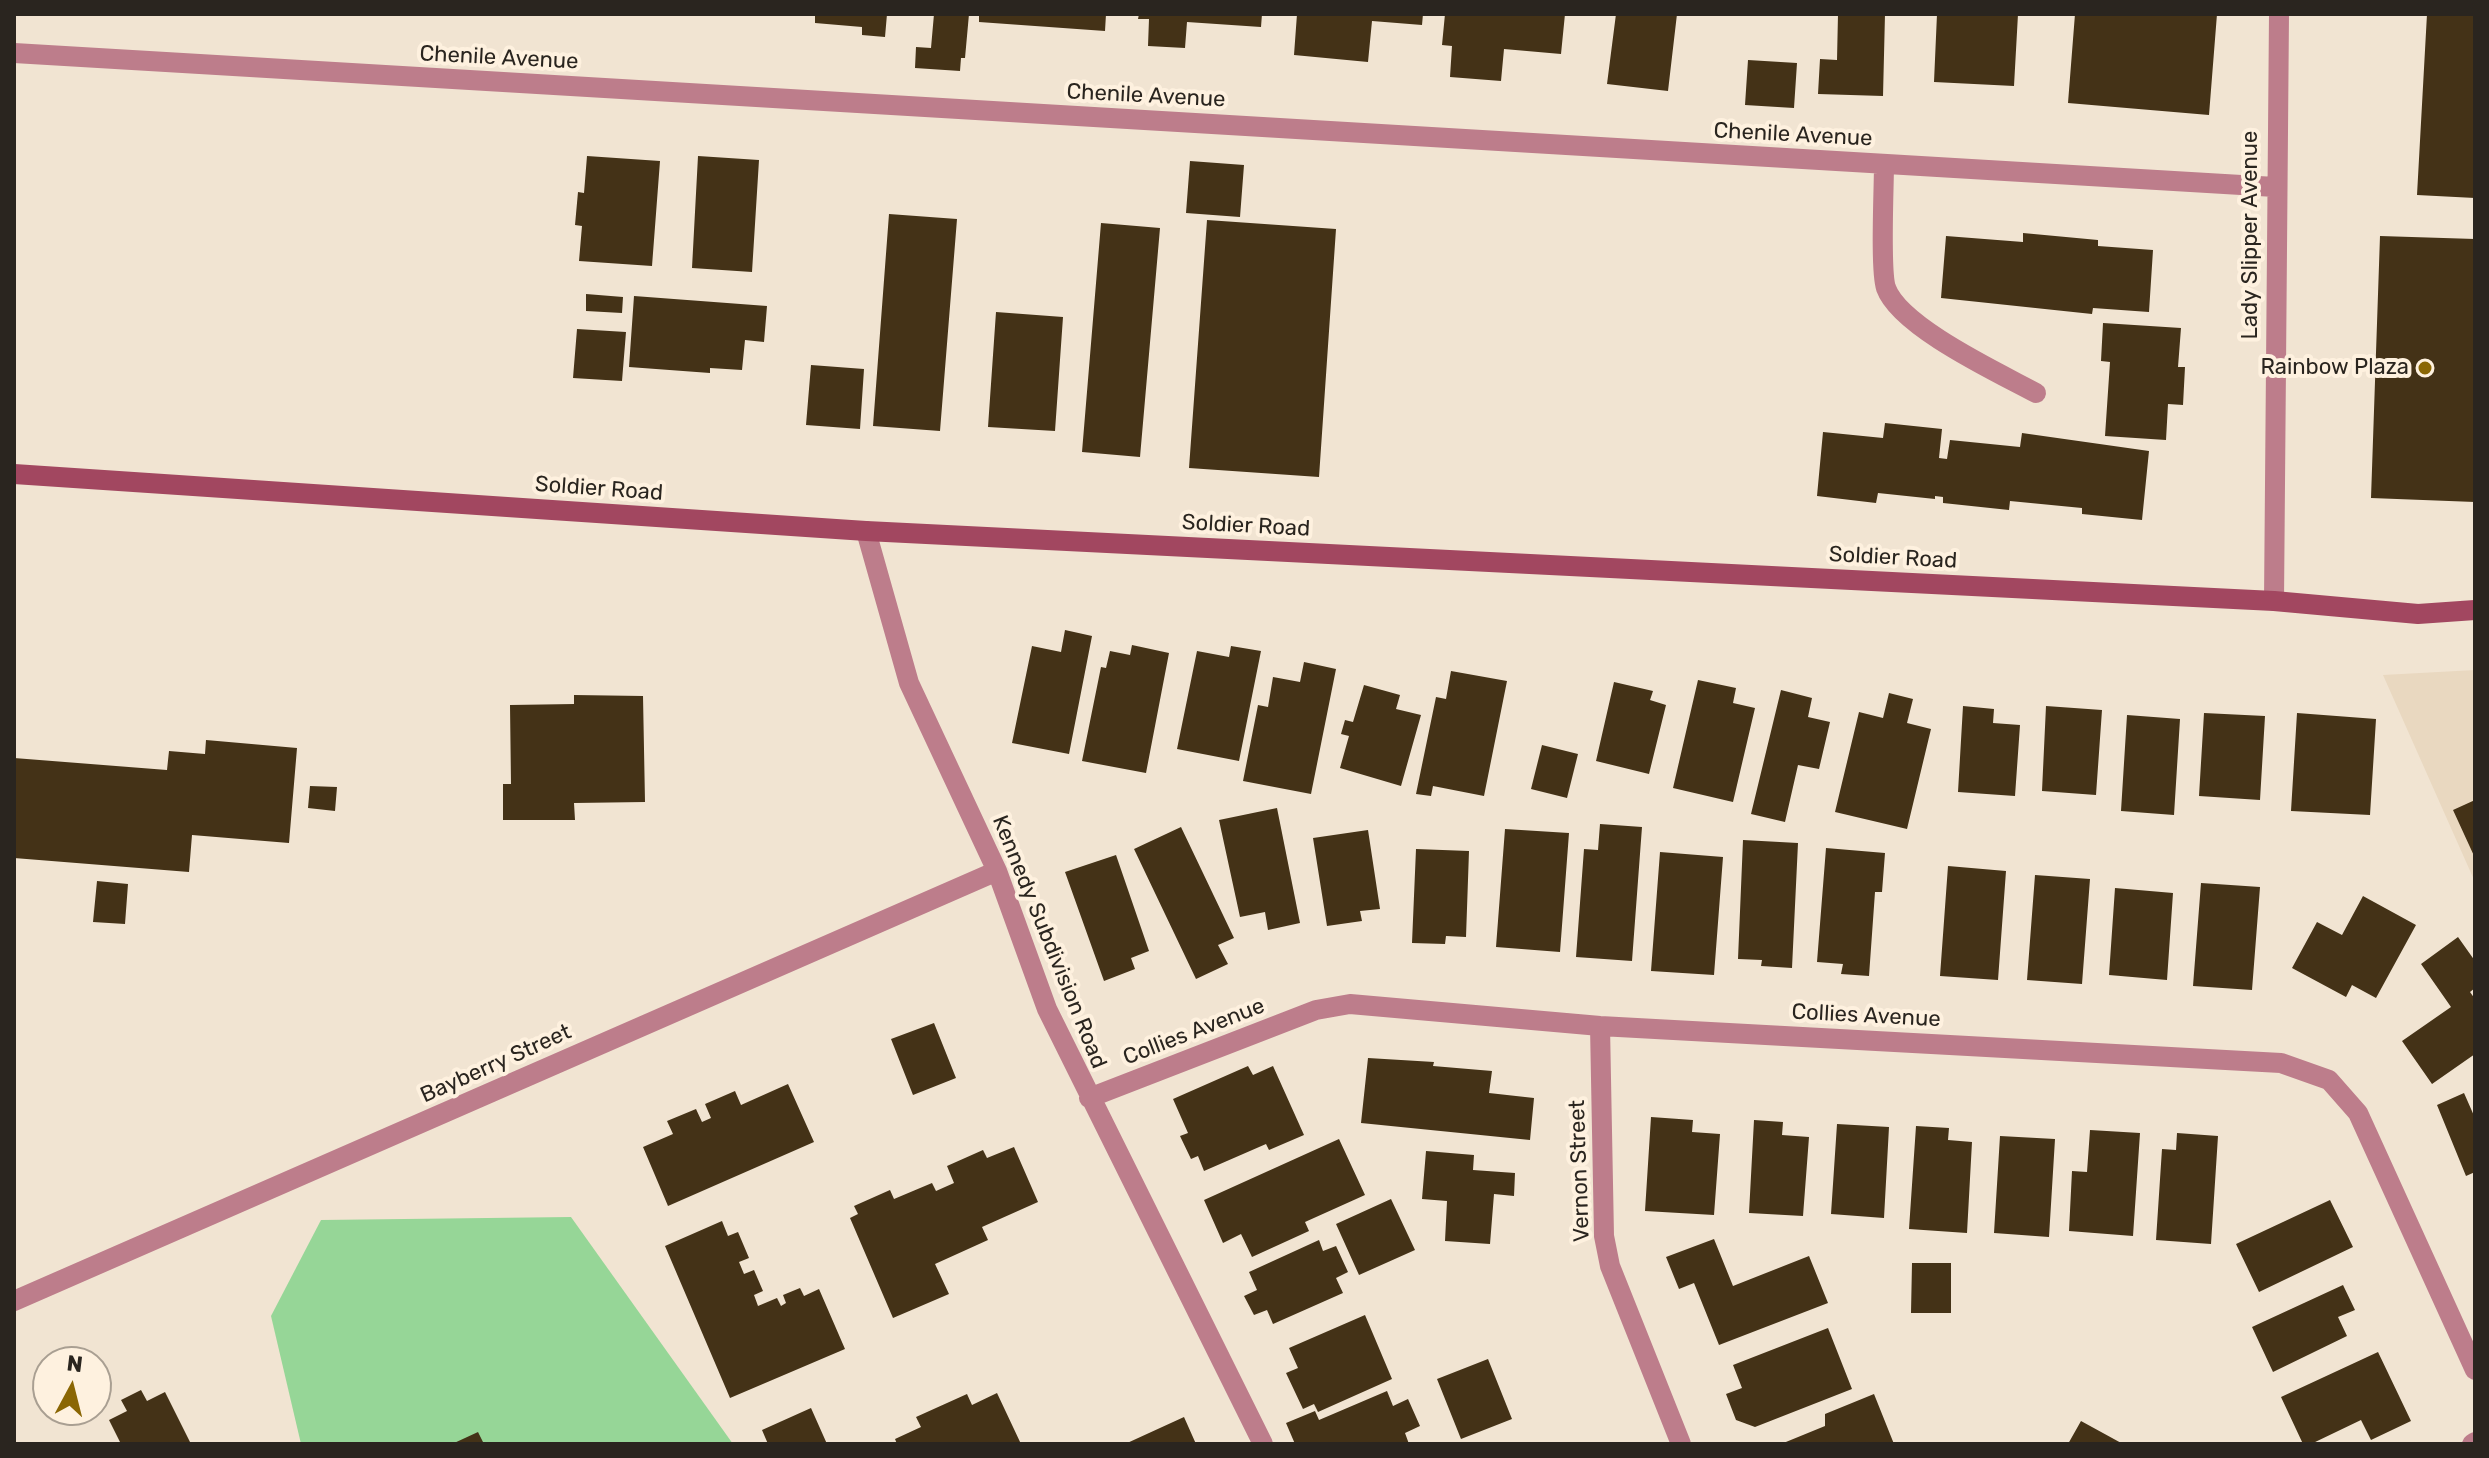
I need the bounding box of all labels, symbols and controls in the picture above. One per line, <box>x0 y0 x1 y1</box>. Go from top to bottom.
street label: Chenile Avenue <box>419 41 579 75</box>
street label: Chenile Avenue <box>1066 79 1226 113</box>
street label: Chenile Avenue <box>1713 118 1873 152</box>
street label: Lady Slipper Avenue <box>2238 131 2264 339</box>
place label: Rainbow Plaza <box>2260 355 2409 381</box>
marker: Rainbow Plaza <box>2416 359 2434 377</box>
street label: Soldier Road <box>534 471 664 507</box>
street label: Soldier Road <box>1181 509 1311 543</box>
street label: Soldier Road <box>1828 541 1958 575</box>
street label: Kennedy Subdivision Road <box>986 812 1112 1072</box>
street label: Collies Avenue <box>1120 993 1268 1071</box>
street label: Collies Avenue <box>1791 999 1941 1033</box>
street label: Bayberry Street <box>417 1019 575 1109</box>
street label: Vernon Street <box>1564 1099 1596 1243</box>
north arrow <box>32 1346 112 1426</box>
text: N <box>65 1349 84 1378</box>

